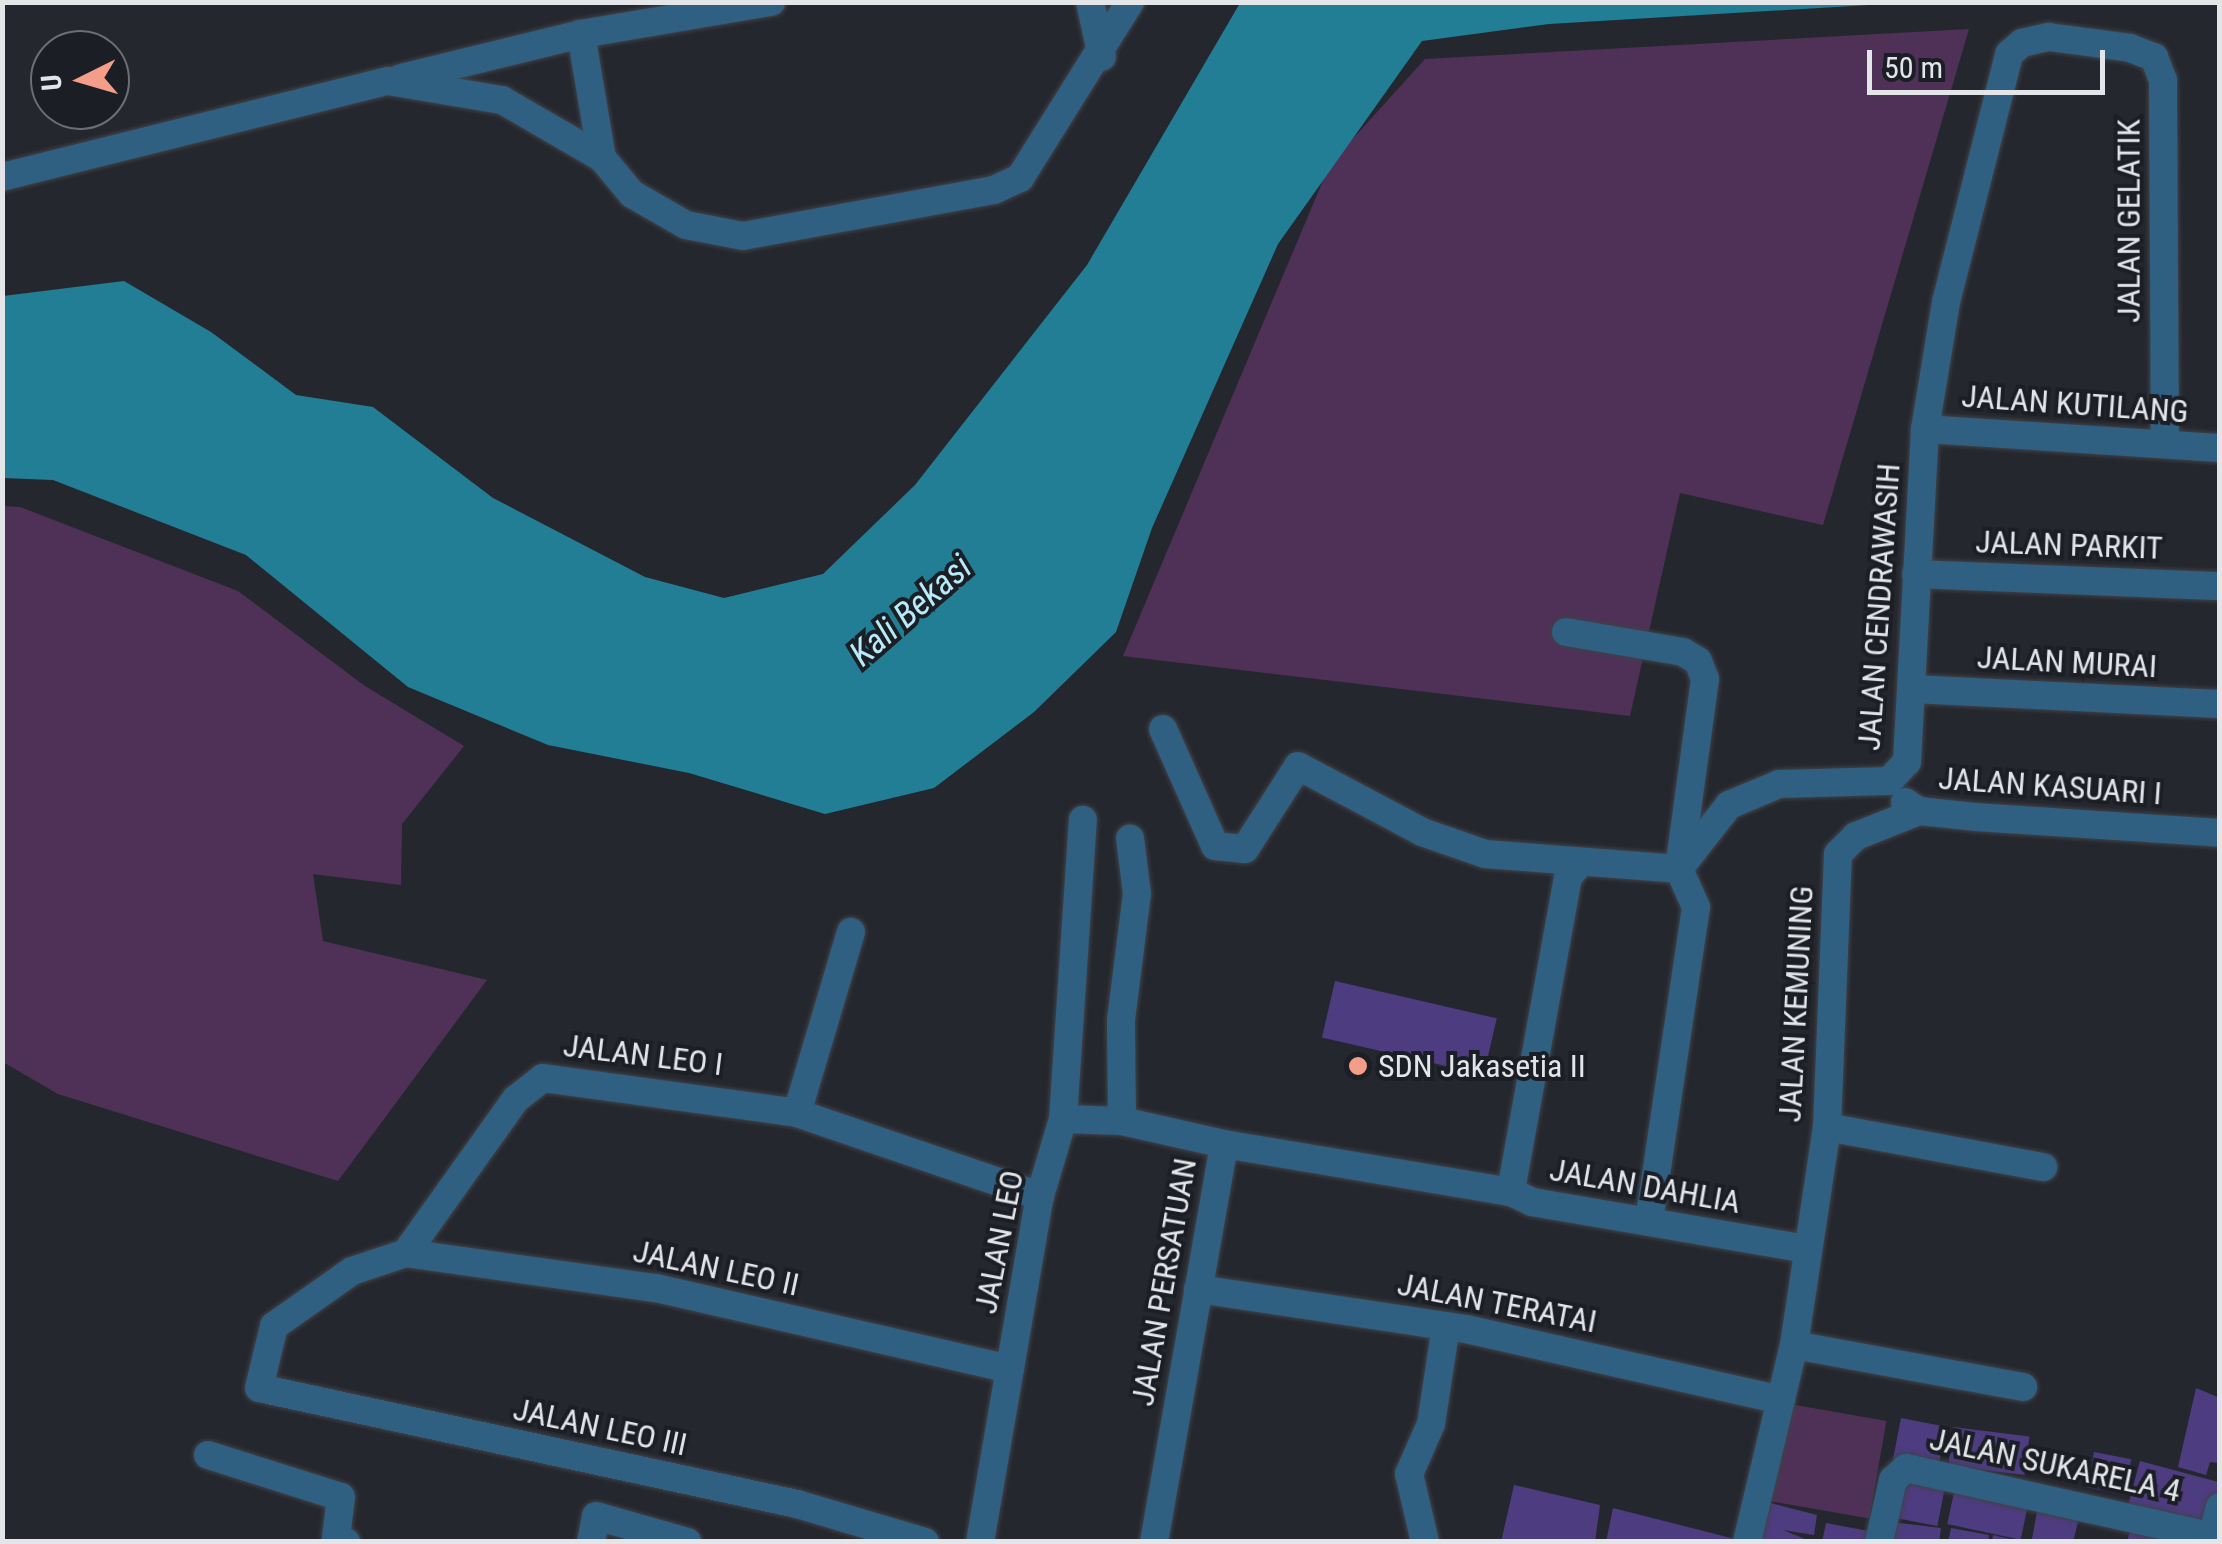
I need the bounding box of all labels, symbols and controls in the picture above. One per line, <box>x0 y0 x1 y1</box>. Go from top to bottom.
north arrow <box>30 30 130 130</box>
scale bar <box>1872 30 2110 92</box>
text: 50 m <box>1884 50 1943 85</box>
text: U <box>34 73 69 92</box>
street label: JALAN GELATIK <box>2110 119 2148 323</box>
street label: JALAN KUTILANG <box>1960 377 2190 431</box>
street label: JALAN CENDRAWASIH <box>1850 462 1908 752</box>
street label: JALAN PARKIT <box>1975 523 2163 567</box>
water label: Kali Bekasi <box>842 547 980 675</box>
street label: JALAN MURAI <box>1976 638 2158 686</box>
street label: JALAN KASUARI I <box>1937 759 2163 813</box>
street label: JALAN KEMUNING <box>1771 885 1821 1123</box>
street label: JALAN LEO I <box>561 1026 725 1084</box>
place label: SDN Jakasetia II <box>1378 1047 1586 1085</box>
marker: SDN Jakasetia II <box>1347 1055 1369 1077</box>
street label: JALAN DAHLIA <box>1547 1150 1743 1222</box>
street label: JALAN PERSATUAN <box>1123 1155 1205 1409</box>
street label: JALAN LEO <box>966 1167 1032 1317</box>
street label: JALAN LEO II <box>630 1232 802 1304</box>
street label: JALAN TERATAI <box>1394 1265 1600 1341</box>
street label: JALAN LEO III <box>510 1390 690 1464</box>
street label: JALAN SUKARELA 4 <box>1926 1420 2184 1510</box>

